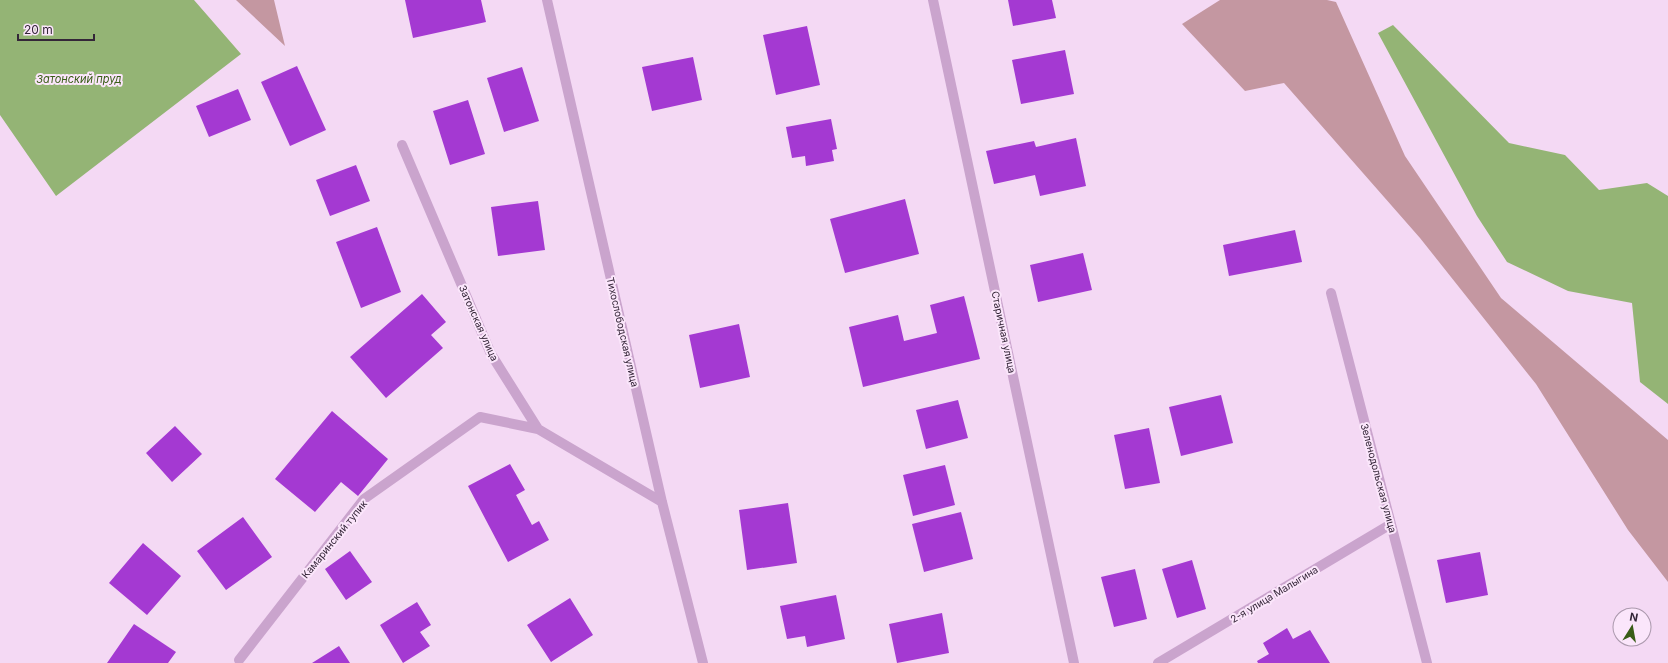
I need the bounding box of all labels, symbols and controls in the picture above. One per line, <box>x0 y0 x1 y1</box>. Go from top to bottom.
scale bar <box>18 16 94 42</box>
text: 20 m <box>24 22 53 37</box>
water label: Затонский пруд <box>36 72 122 86</box>
street label: Тихослободская улица <box>605 276 641 388</box>
street label: Затонская улица <box>457 283 501 363</box>
street label: Старичная улица <box>989 290 1019 374</box>
street label: Зеленодольская улица <box>1359 422 1399 534</box>
street label: Камаринский тупик <box>299 497 370 580</box>
street label: 2-я улица Малыгина <box>1228 563 1320 625</box>
north arrow <box>1612 607 1652 647</box>
text: N <box>1628 610 1639 625</box>

